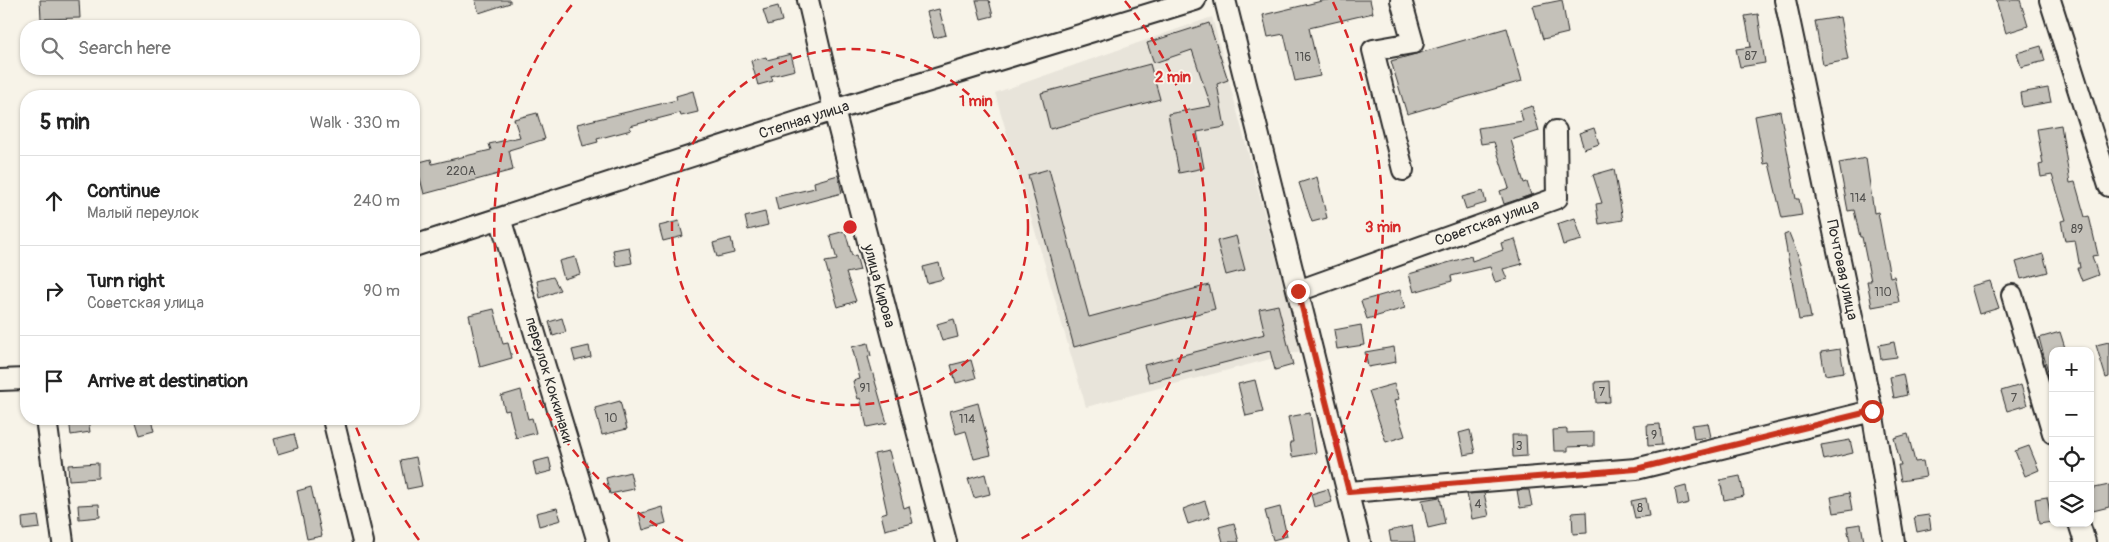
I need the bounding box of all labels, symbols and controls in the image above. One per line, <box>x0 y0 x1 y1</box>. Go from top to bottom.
search box <box>20 20 420 75</box>
icon: search <box>38 34 66 62</box>
text: Search here <box>78 36 171 60</box>
house number: 87 <box>1745 49 1758 64</box>
house number: 116 <box>1295 50 1311 65</box>
text: 2 min <box>1155 68 1191 87</box>
text: 1 min <box>959 92 993 111</box>
street label: Степная улица <box>756 96 852 144</box>
text: 5 min <box>40 109 90 136</box>
text: Walk · 330 m <box>310 113 400 133</box>
house number: 220А <box>446 164 476 179</box>
text: Continue <box>87 179 160 203</box>
icon: ahead <box>40 187 68 215</box>
text: 240 m <box>353 191 400 211</box>
house number: 114 <box>1850 191 1866 206</box>
street label: Советская улица <box>1432 195 1542 251</box>
text: Малый переулок <box>87 203 199 223</box>
centre of rings <box>841 218 859 236</box>
text: 3 min <box>1365 218 1401 237</box>
street label: Почтовая улица <box>1822 218 1862 322</box>
house number: 89 <box>2071 222 2083 237</box>
street label: улица Кирова <box>859 241 899 330</box>
text: Turn right <box>87 269 165 293</box>
icon: right <box>40 277 68 305</box>
route end <box>1287 280 1310 303</box>
text: 90 m <box>363 281 400 301</box>
house number: 110 <box>1874 285 1892 300</box>
text: Советская улица <box>87 293 204 313</box>
street label: переулок Коккинаки <box>521 315 577 446</box>
map controls <box>2049 347 2094 527</box>
button: + <box>2049 347 2094 392</box>
icon: arrive <box>40 367 68 395</box>
text: Arrive at destination <box>87 369 248 393</box>
house number: 91 <box>860 381 870 396</box>
house number: 7 <box>1599 385 1606 400</box>
house number: 7 <box>2011 391 2018 406</box>
button: − <box>2049 392 2094 437</box>
route start <box>1861 400 1884 423</box>
house number: 10 <box>605 411 617 426</box>
house number: 114 <box>959 412 975 427</box>
house number: 9 <box>1651 428 1657 443</box>
button: locate <box>2049 437 2094 482</box>
house number: 3 <box>1516 439 1523 454</box>
button: layers <box>2049 482 2094 527</box>
house number: 4 <box>1475 497 1482 512</box>
house number: 8 <box>1637 501 1643 516</box>

